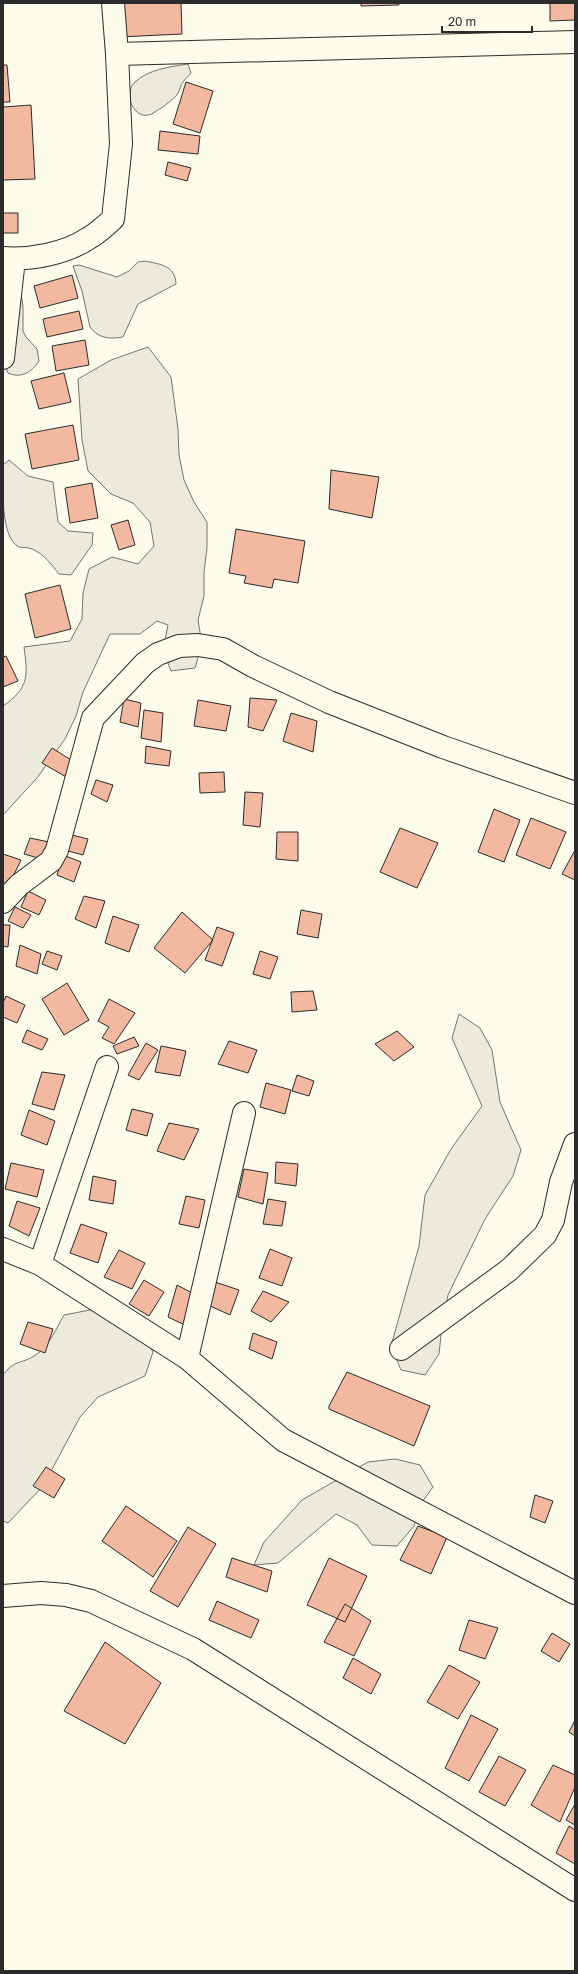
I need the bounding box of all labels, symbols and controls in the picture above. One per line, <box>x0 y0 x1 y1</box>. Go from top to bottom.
scale bar <box>442 8 532 34</box>
text: 20 m <box>448 14 476 29</box>

